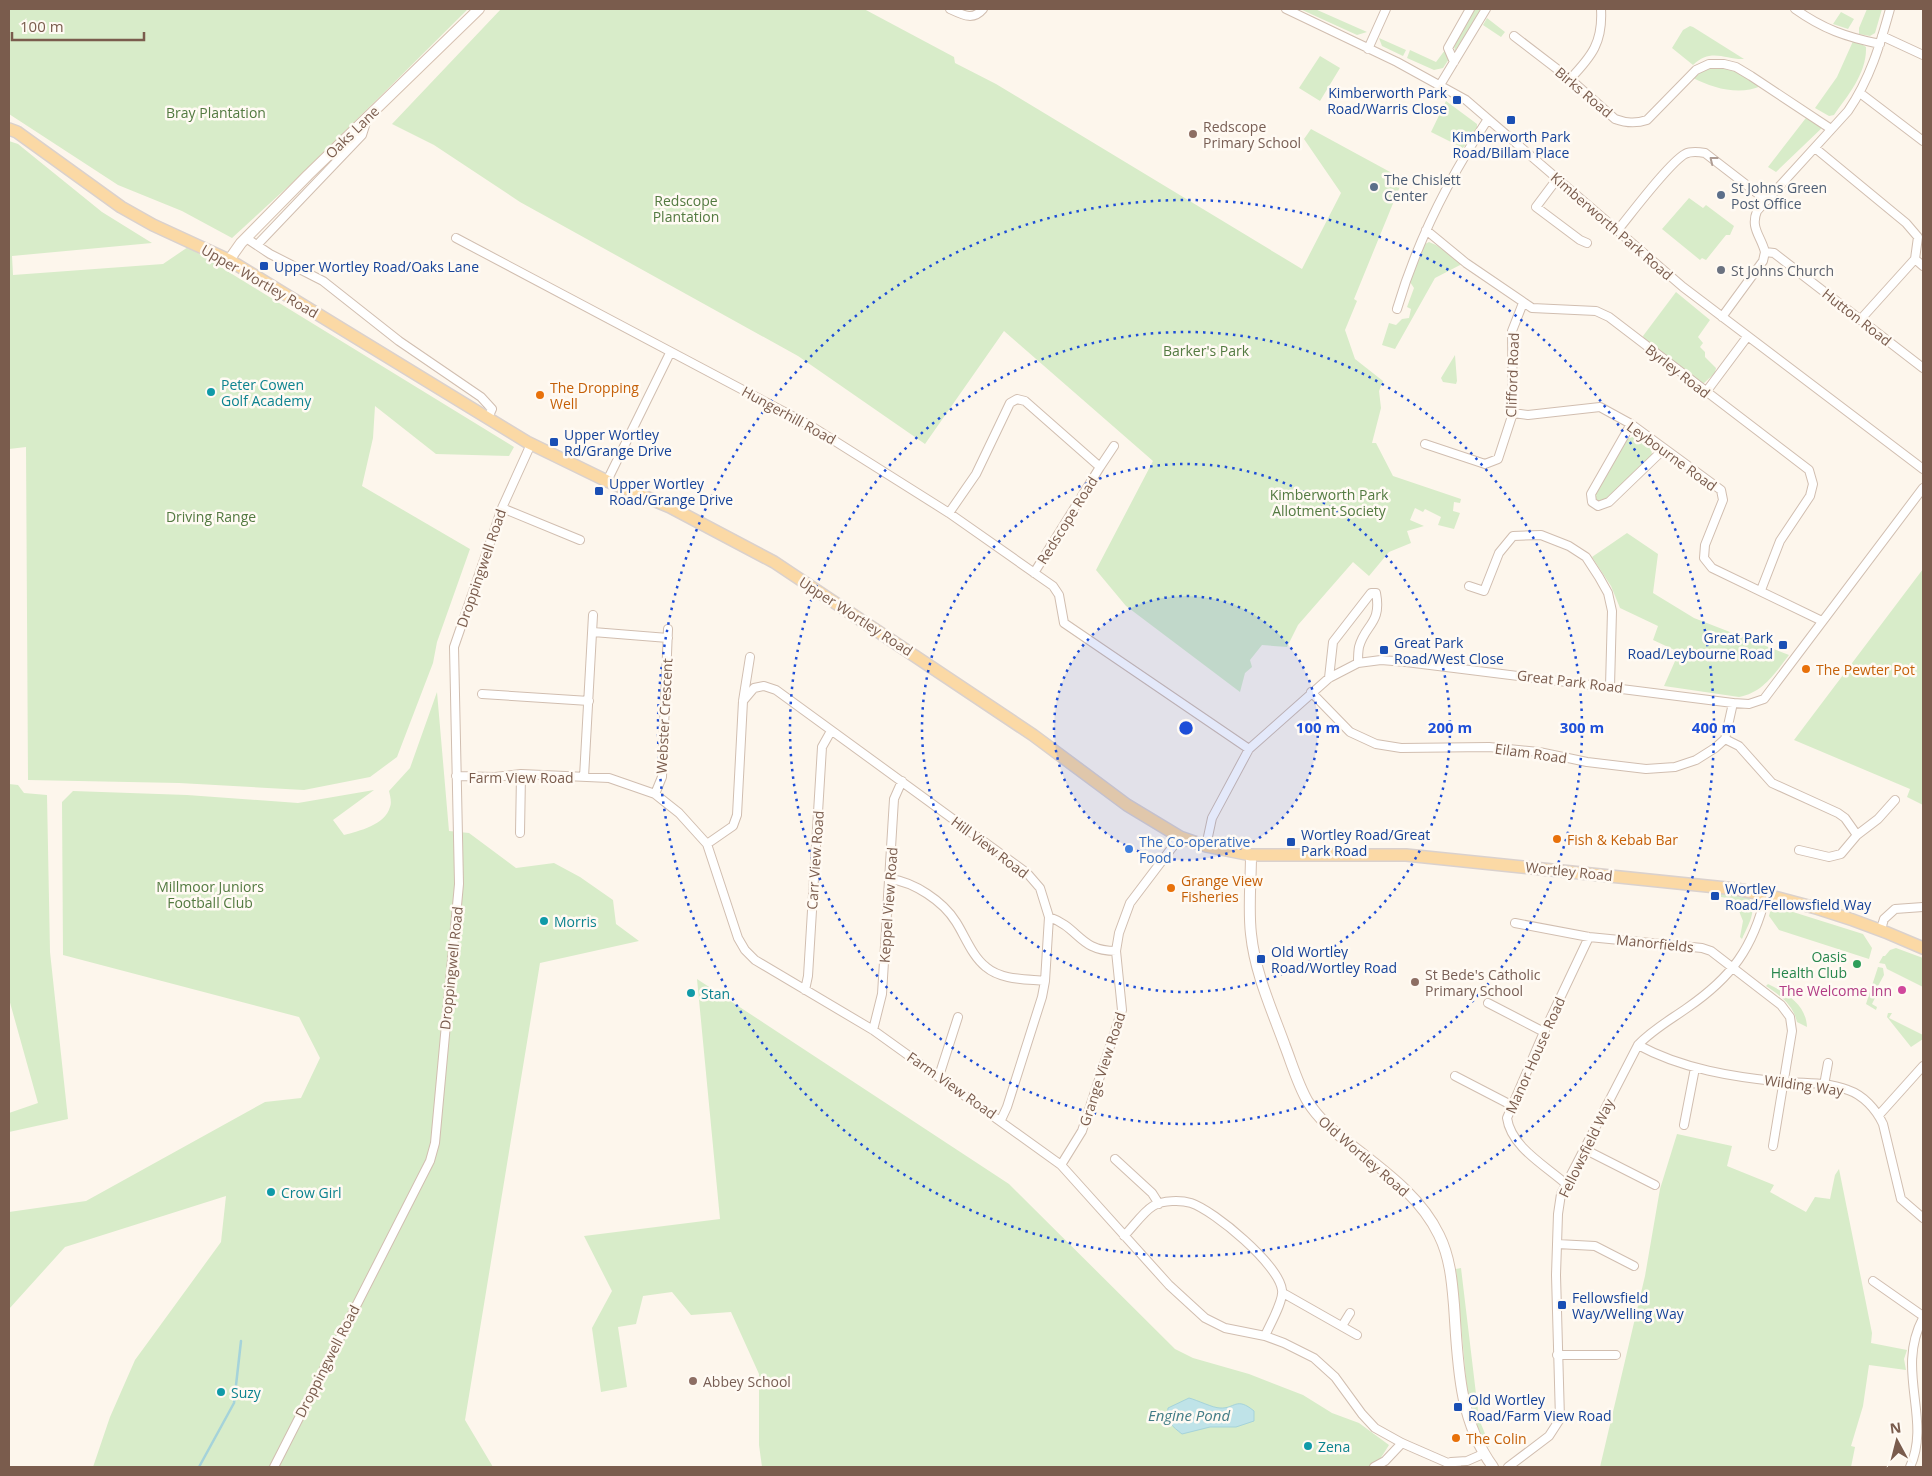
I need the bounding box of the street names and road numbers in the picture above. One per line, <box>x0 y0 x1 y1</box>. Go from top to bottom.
street label: Birks Road <box>1551 62 1617 122</box>
street label: Oaks Lane <box>321 102 383 162</box>
street label: Kimberworth Park Road <box>1547 168 1677 284</box>
street label: Upper Wortley Road <box>198 240 322 322</box>
street label: Hutton Road <box>1818 284 1896 350</box>
street label: Clifford Road <box>1501 332 1523 418</box>
street label: Byrley Road <box>1642 340 1714 402</box>
street label: Hungerhill Road <box>739 381 839 449</box>
street label: Leybourne Road <box>1623 417 1721 495</box>
street label: Redscope Road <box>1032 472 1102 568</box>
street label: Droppingwell Road <box>452 506 510 630</box>
street label: Upper Wortley Road <box>795 572 917 660</box>
street label: Webster Crescent <box>651 658 677 774</box>
street label: Great Park Road <box>1516 665 1624 697</box>
street label: Eilam Road <box>1494 739 1568 767</box>
street label: Farm View Road <box>469 768 573 787</box>
street label: Carr View Road <box>802 810 828 910</box>
street label: Hill View Road <box>947 812 1033 882</box>
street label: Keppel View Road <box>874 846 902 964</box>
street label: Wortley Road <box>1524 857 1614 885</box>
street label: Droppingwell Road <box>435 905 467 1031</box>
street label: Manorfields <box>1615 929 1695 957</box>
street label: Manor House Road <box>1501 994 1569 1116</box>
street label: Grange View Road <box>1075 1009 1129 1129</box>
street label: Farm View Road <box>904 1047 1000 1123</box>
street label: Wilding Way <box>1763 1070 1846 1100</box>
street label: Fellowsfield Way <box>1554 1095 1619 1201</box>
street label: Old Wortley Road <box>1315 1111 1413 1201</box>
street label: Droppingwell Road <box>290 1301 364 1421</box>

